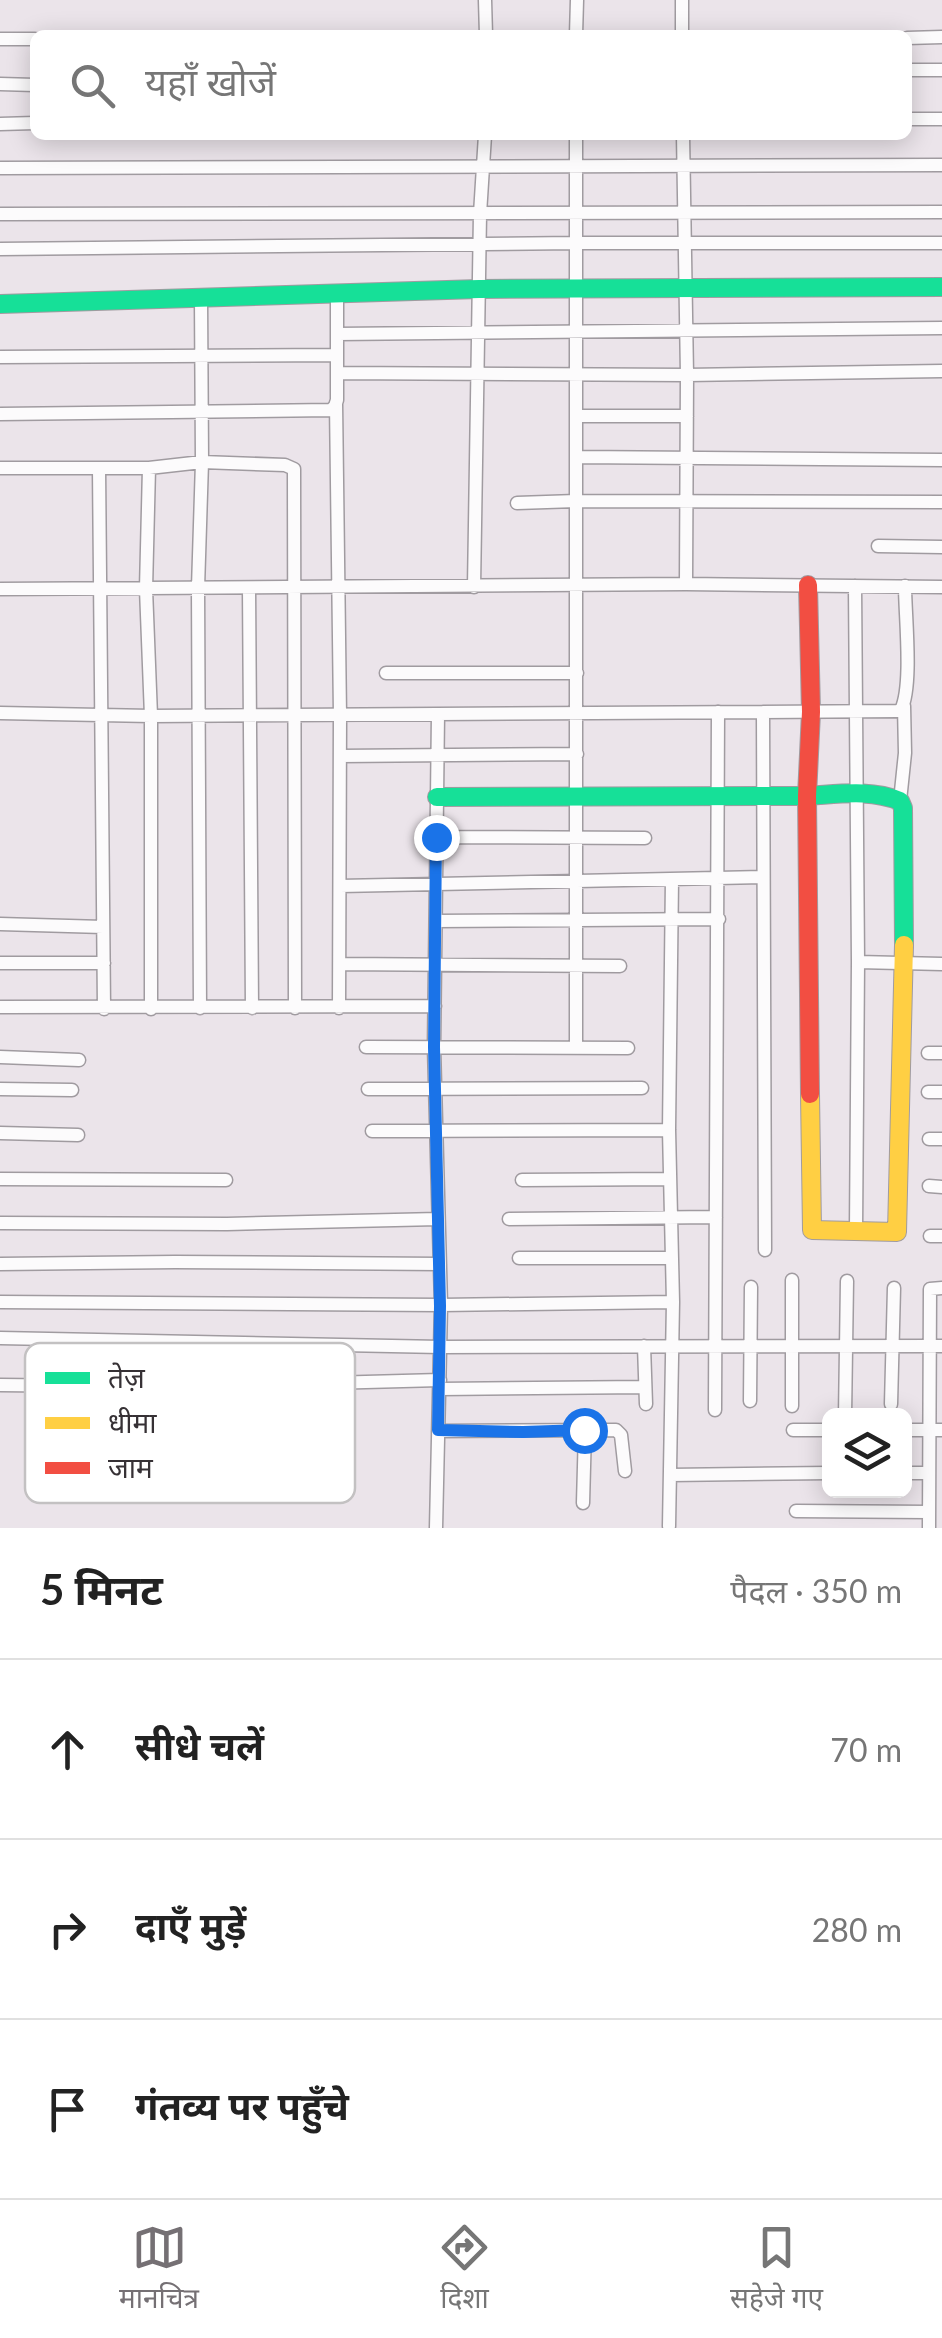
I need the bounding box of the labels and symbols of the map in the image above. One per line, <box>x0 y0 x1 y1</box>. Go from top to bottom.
route end <box>414 815 460 861</box>
legend <box>25 1343 355 1503</box>
text: तेज़ <box>108 1360 146 1394</box>
text: धीमा <box>108 1405 157 1439</box>
route start <box>562 1408 608 1454</box>
text: जाम <box>108 1450 154 1484</box>

